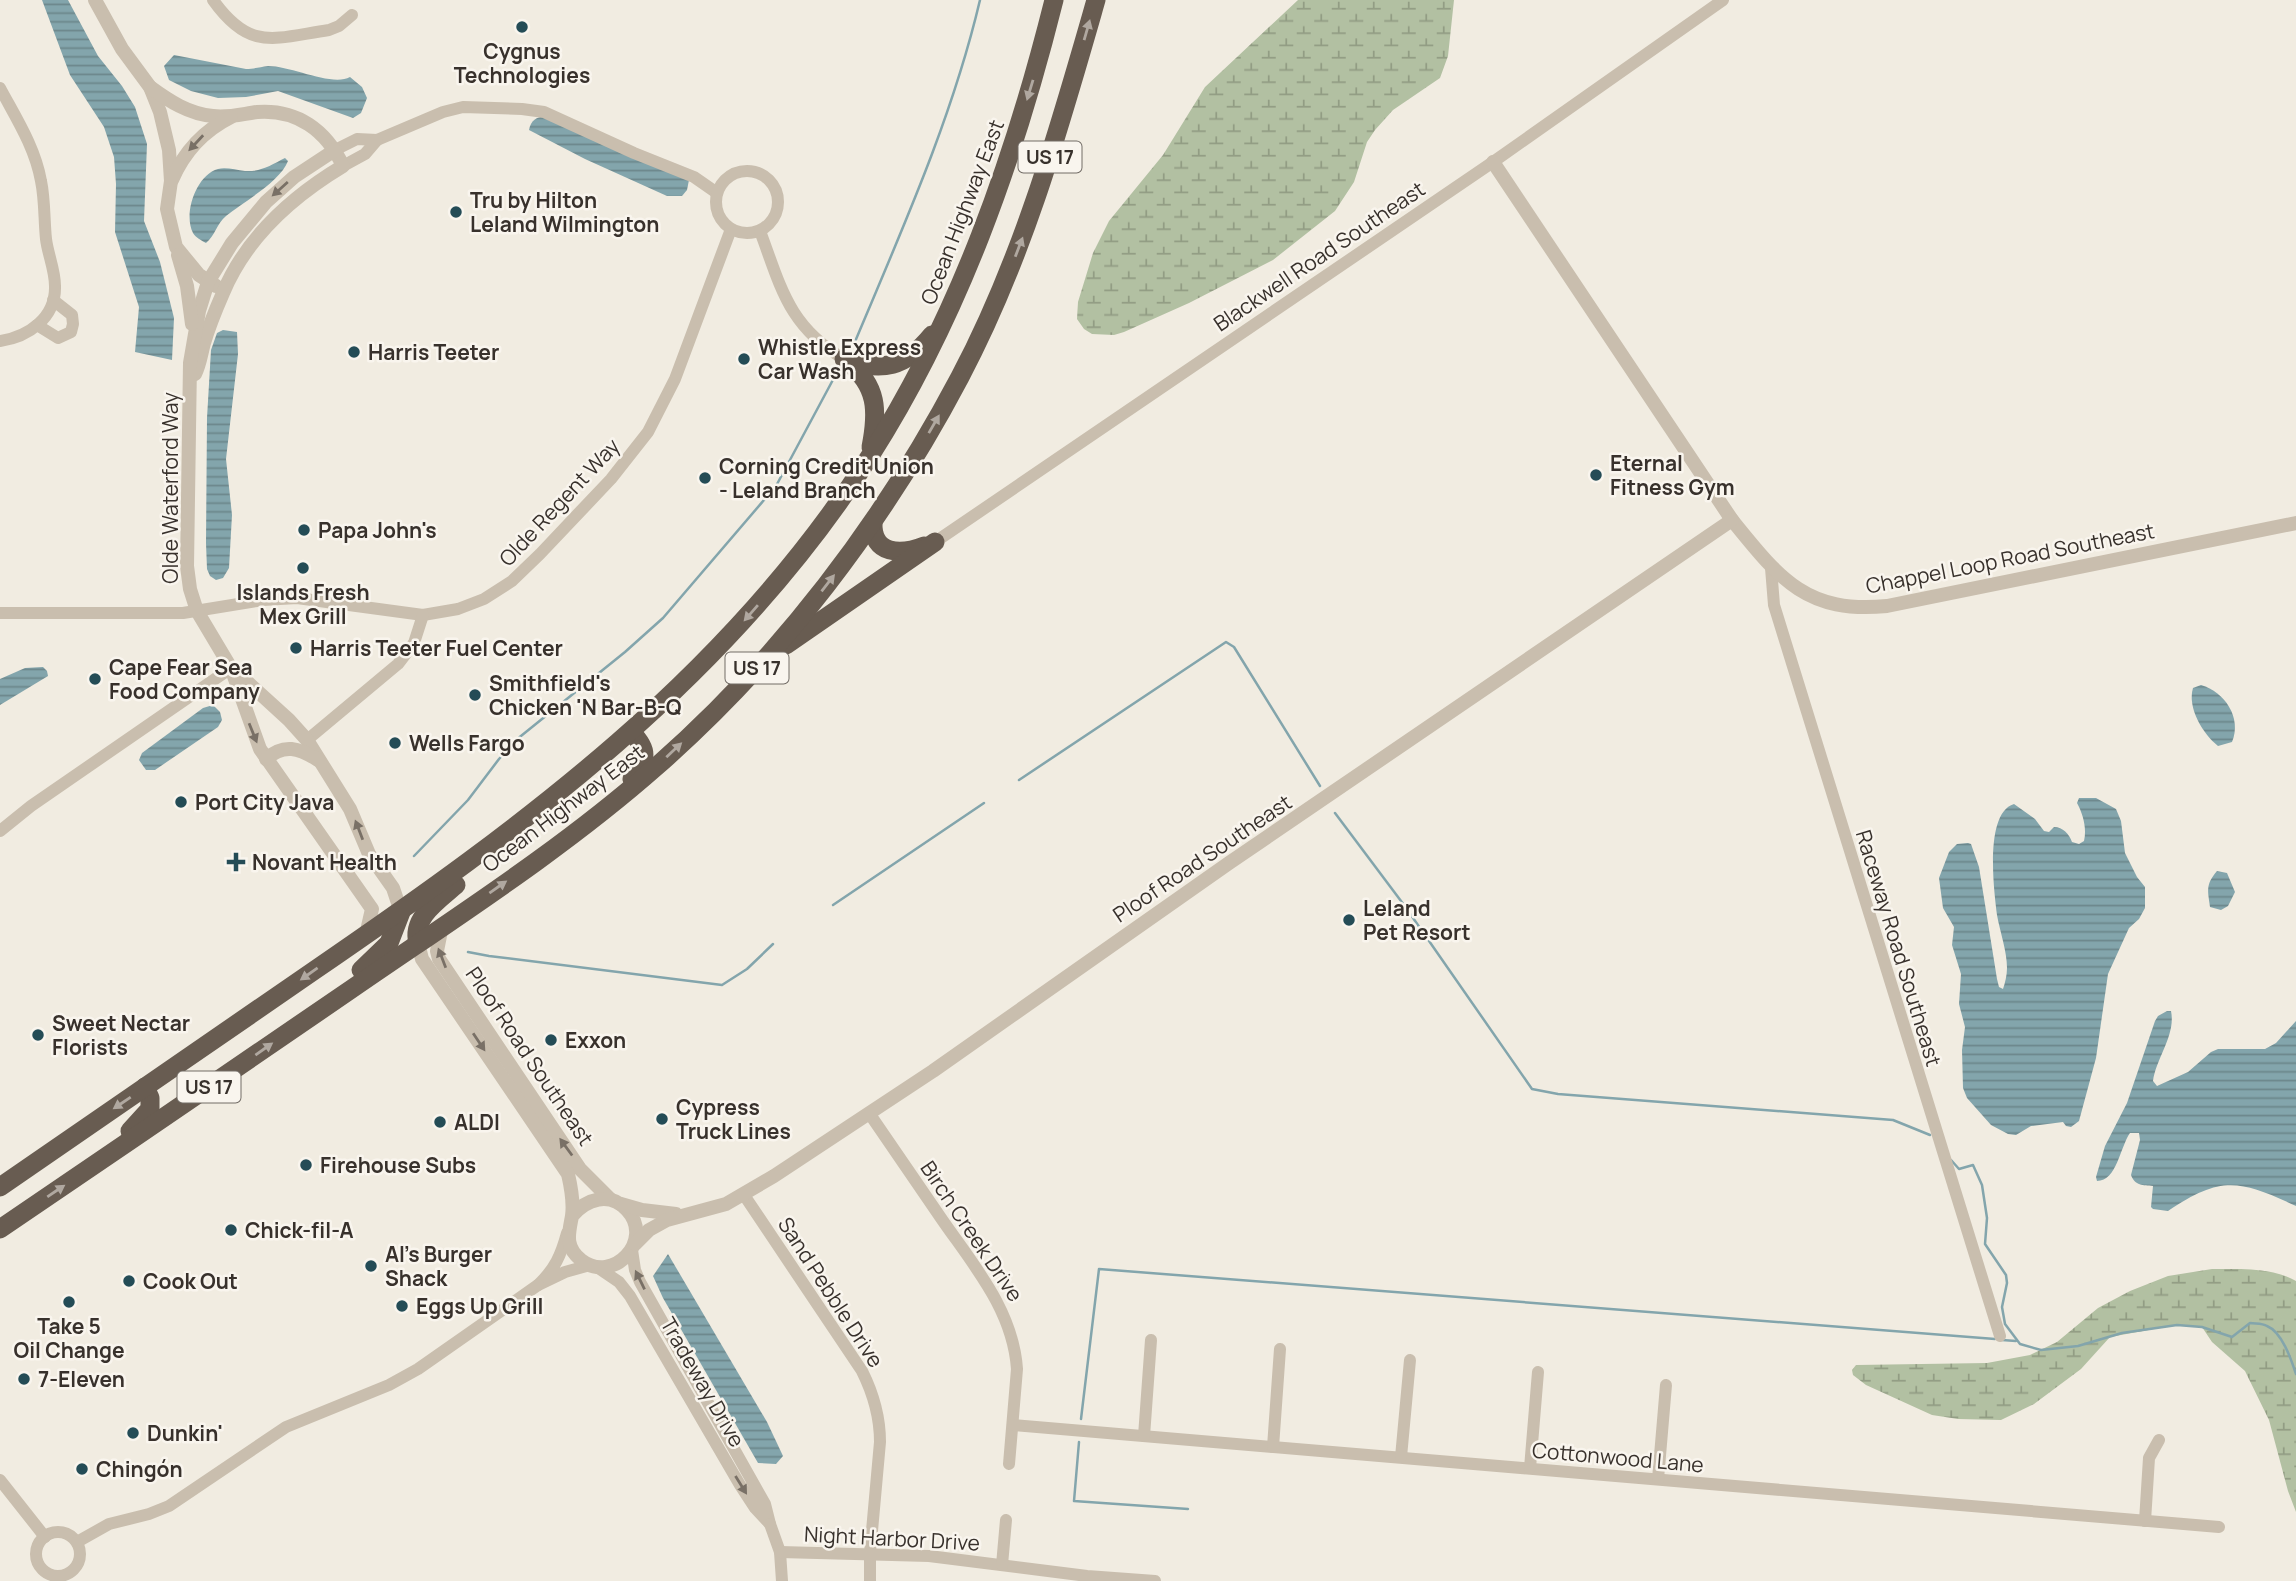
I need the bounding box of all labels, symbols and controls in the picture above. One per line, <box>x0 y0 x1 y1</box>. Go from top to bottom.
marker: Cygnus Technologies <box>514 19 530 35</box>
one-way arrow <box>1083 19 1093 40</box>
place label: Cygnus Technologies <box>454 37 590 89</box>
one-way arrow <box>1025 79 1035 100</box>
street label: Ocean Highway East <box>914 116 1010 308</box>
one-way arrow <box>188 134 204 152</box>
road number: US 17 <box>1018 141 1082 172</box>
street label: Blackwell Road Southeast <box>1208 175 1430 337</box>
one-way arrow <box>271 181 289 197</box>
place label: Tru by Hilton Leland Wilmington <box>470 186 659 238</box>
marker: Tru by Hilton Leland Wilmington <box>448 204 464 220</box>
one-way arrow <box>1014 236 1025 257</box>
place label: Whistle Express Car Wash <box>758 333 921 385</box>
place label: Harris Teeter <box>368 338 499 366</box>
marker: Harris Teeter <box>346 344 362 360</box>
marker: Whistle Express Car Wash <box>736 351 752 367</box>
street label: Olde Waterford Way <box>156 392 184 584</box>
one-way arrow <box>928 414 941 433</box>
street label: Olde Regent Way <box>493 432 625 572</box>
place label: Eternal Fitness Gym <box>1610 449 1735 501</box>
place label: Corning Credit Union - Leland Branch <box>719 452 934 504</box>
marker: Eternal Fitness Gym <box>1588 467 1604 483</box>
marker: Corning Credit Union - Leland Branch <box>697 470 713 486</box>
place label: Papa John's <box>318 516 437 544</box>
street label: Chappel Loop Road Southeast <box>1863 516 2157 600</box>
marker: Papa John's <box>296 522 312 538</box>
marker: Islands Fresh Mex Grill <box>295 560 311 576</box>
one-way arrow <box>820 575 835 592</box>
place label: Islands Fresh Mex Grill <box>236 578 370 630</box>
one-way arrow <box>743 604 759 622</box>
place label: Harris Teeter Fuel Center <box>310 634 563 662</box>
marker: Harris Teeter Fuel Center <box>288 640 304 656</box>
road number: US 17 <box>726 652 788 684</box>
place label: Cape Fear Sea Food Company <box>109 653 260 705</box>
place label: Smithfield's Chicken 'N Bar-B-Q <box>489 669 682 721</box>
marker: Cape Fear Sea Food Company <box>87 671 103 687</box>
marker: Smithfield's Chicken 'N Bar-B-Q <box>467 687 483 703</box>
one-way arrow <box>248 723 259 744</box>
place label: Wells Fargo <box>409 729 525 757</box>
marker: Wells Fargo <box>387 735 403 751</box>
street label: Ocean Highway East <box>476 738 650 878</box>
one-way arrow <box>665 743 682 759</box>
place label: Port City Java <box>195 788 334 816</box>
street label: Ploof Road Southeast <box>1107 788 1297 928</box>
marker: Port City Java <box>173 794 189 810</box>
one-way arrow <box>353 819 364 840</box>
street label: Raceway Road Southeast <box>1850 826 1948 1070</box>
place label: Novant Health <box>252 848 397 876</box>
marker: Novant Health <box>226 852 246 872</box>
one-way arrow <box>489 880 507 894</box>
place label: Leland Pet Resort <box>1363 894 1471 946</box>
marker: Leland Pet Resort <box>1341 912 1357 928</box>
one-way arrow <box>436 947 447 968</box>
street label: Ploof Road Southeast <box>460 961 600 1151</box>
one-way arrow <box>300 967 319 980</box>
place label: Sweet Nectar Florists <box>52 1009 190 1061</box>
place label: Exxon <box>565 1026 626 1054</box>
marker: Sweet Nectar Florists <box>30 1027 46 1043</box>
marker: Exxon <box>543 1032 559 1048</box>
one-way arrow <box>472 1033 485 1052</box>
one-way arrow <box>255 1043 274 1056</box>
road number: US 17 <box>178 1072 241 1102</box>
place label: Cypress Truck Lines <box>676 1093 791 1145</box>
one-way arrow <box>113 1096 131 1110</box>
place label: ALDI <box>454 1108 500 1136</box>
marker: Cypress Truck Lines <box>654 1111 670 1127</box>
marker: ALDI <box>432 1114 448 1130</box>
one-way arrow <box>559 1138 573 1156</box>
place label: Firehouse Subs <box>320 1151 476 1179</box>
street label: Birch Creek Drive <box>915 1155 1029 1307</box>
marker: Firehouse Subs <box>298 1157 314 1173</box>
one-way arrow <box>47 1184 65 1198</box>
street label: Sand Pebble Drive <box>772 1211 890 1373</box>
place label: Chick-fil-A <box>245 1216 354 1244</box>
marker: Chick-fil-A <box>223 1222 239 1238</box>
place label: Al's Burger Shack <box>385 1240 492 1292</box>
marker: Al's Burger Shack <box>363 1258 379 1274</box>
place label: Cook Out <box>143 1267 238 1295</box>
one-way arrow <box>634 1270 645 1290</box>
marker: Cook Out <box>121 1273 137 1289</box>
place label: Eggs Up Grill <box>416 1292 543 1320</box>
marker: Take 5 Oil Change <box>61 1294 77 1310</box>
marker: Eggs Up Grill <box>394 1298 410 1314</box>
place label: Take 5 Oil Change <box>13 1312 125 1364</box>
street label: Tradeway Drive <box>655 1312 751 1452</box>
place label: 7-Eleven <box>38 1365 125 1393</box>
marker: 7-Eleven <box>16 1371 32 1387</box>
place label: Dunkin' <box>147 1419 223 1447</box>
marker: Dunkin' <box>125 1425 141 1441</box>
street label: Cottonwood Lane <box>1531 1436 1705 1478</box>
place label: Chingón <box>96 1455 183 1483</box>
marker: Chingón <box>74 1461 90 1477</box>
one-way arrow <box>734 1475 747 1495</box>
street label: Night Harbor Drive <box>803 1519 981 1557</box>

